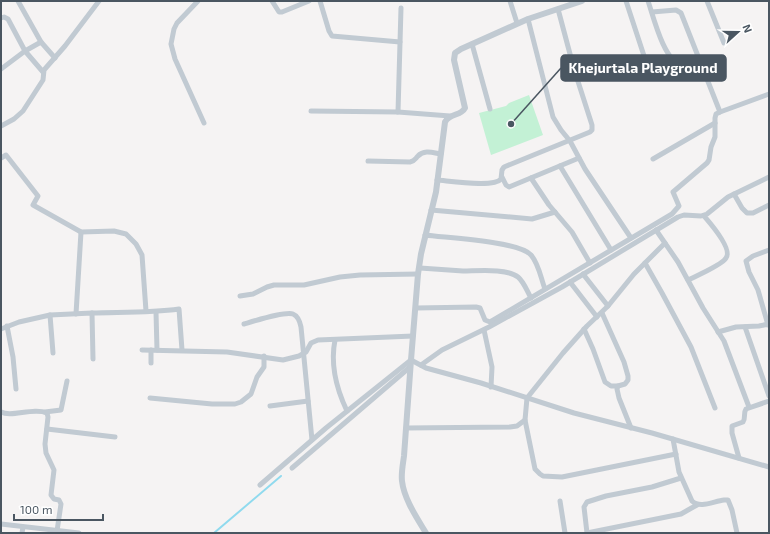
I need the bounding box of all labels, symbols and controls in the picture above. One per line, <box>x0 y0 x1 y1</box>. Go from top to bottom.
north arrow <box>718 12 758 52</box>
text: N <box>740 22 755 34</box>
callout: Khejurtala Playground <box>561 55 726 81</box>
text: Khejurtala Playground <box>569 59 718 76</box>
scale bar <box>14 496 103 522</box>
text: 100 m <box>20 502 52 516</box>

